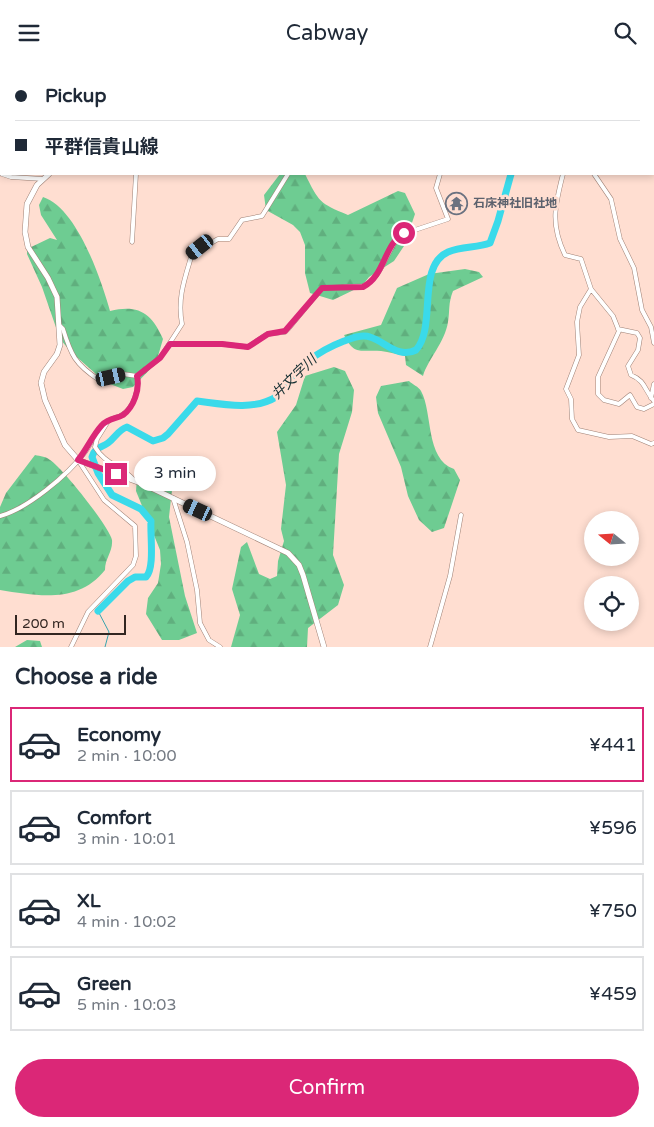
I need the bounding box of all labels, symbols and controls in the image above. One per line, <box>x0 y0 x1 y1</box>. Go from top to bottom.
icon: menu <box>15 19 43 47</box>
icon: search <box>611 19 639 47</box>
text: Cabway <box>286 20 368 46</box>
text: Pickup <box>45 85 106 107</box>
text: 平群信貴山線 <box>45 136 159 158</box>
temple icon: 石床神社旧社地 <box>445 191 469 215</box>
place label: 石床神社旧社地 <box>473 196 557 210</box>
route start <box>393 222 415 244</box>
car <box>183 232 216 262</box>
water label: 井文字川 <box>268 350 321 403</box>
car <box>94 366 127 388</box>
callout: 3 min <box>134 457 216 491</box>
route end <box>105 463 127 485</box>
text: 3 min <box>154 463 196 483</box>
car <box>181 497 214 523</box>
north arrow <box>584 511 639 566</box>
map controls <box>584 511 639 631</box>
button: locate <box>584 576 639 631</box>
scale bar <box>15 612 126 635</box>
text: 200 m <box>22 615 65 632</box>
text: Choose a ride <box>15 664 158 690</box>
icon: car <box>17 722 62 767</box>
text: Economy <box>77 724 161 746</box>
text: ¥441 <box>589 734 637 756</box>
text: 2 min · 10:00 <box>77 746 176 766</box>
icon: car <box>17 805 62 850</box>
text: Comfort <box>77 807 151 829</box>
text: ¥596 <box>589 817 637 839</box>
text: 3 min · 10:01 <box>77 829 176 849</box>
icon: car <box>17 888 62 933</box>
text: XL <box>77 890 101 912</box>
text: ¥750 <box>589 900 637 922</box>
text: 4 min · 10:02 <box>77 912 176 932</box>
icon: car <box>17 971 62 1016</box>
text: Green <box>77 973 131 995</box>
text: ¥459 <box>589 983 637 1005</box>
text: 5 min · 10:03 <box>77 995 176 1015</box>
button: Confirm <box>15 1059 639 1117</box>

